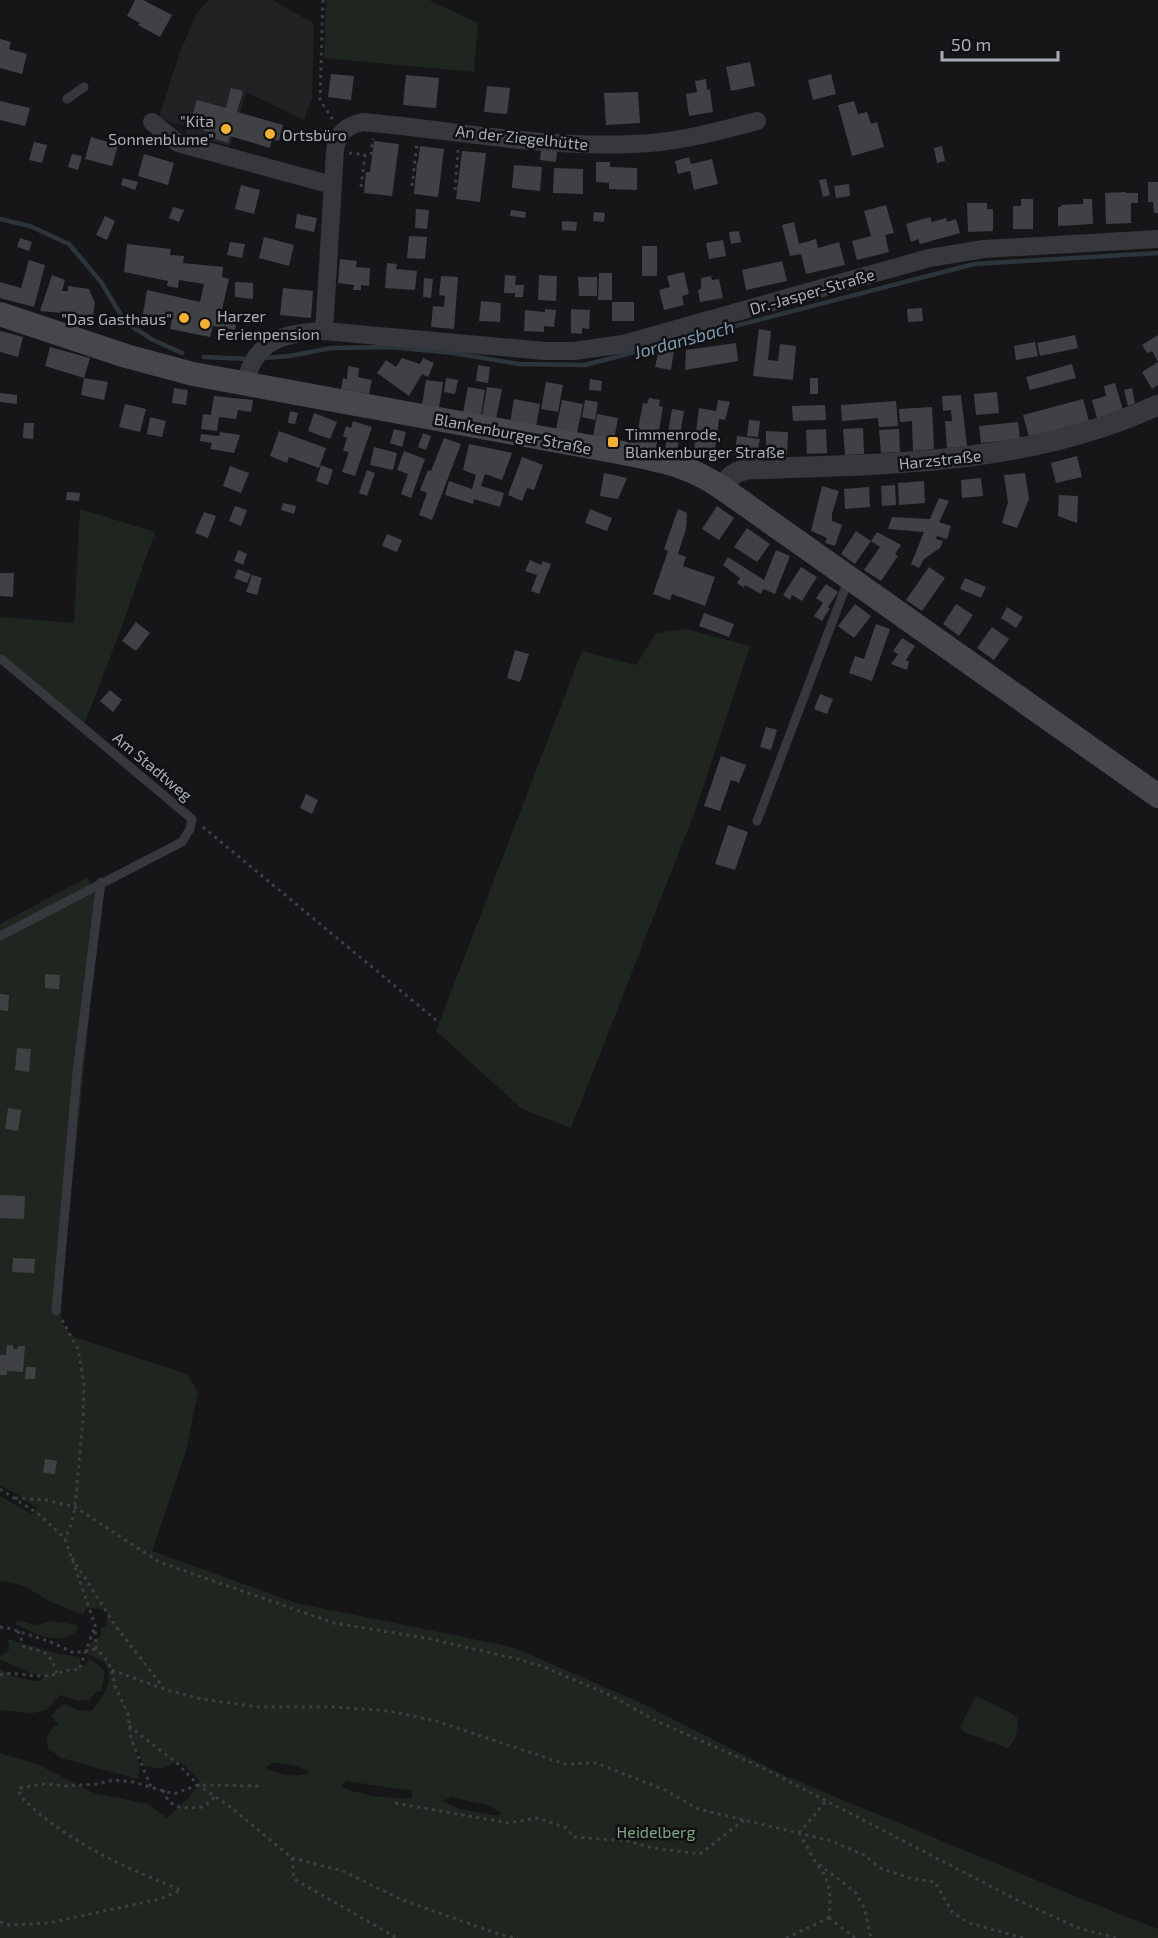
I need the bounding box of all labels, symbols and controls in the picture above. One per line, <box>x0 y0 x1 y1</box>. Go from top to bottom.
scale bar <box>942 24 1058 62</box>
text: 50 m <box>951 33 991 55</box>
place label: "Kita Sonnenblume" <box>108 111 214 148</box>
street label: An der Ziegelhütte <box>455 121 589 153</box>
marker: "Kita Sonnenblume" <box>219 122 233 136</box>
place label: Ortsbüro <box>282 125 347 144</box>
marker: Ortsbüro <box>263 127 277 141</box>
street label: Dr.-Jasper-Straße <box>747 264 877 318</box>
place label: Harzer Ferienpension <box>217 306 320 343</box>
place label: "Das Gasthaus" <box>61 309 172 328</box>
marker: "Das Gasthaus" <box>177 311 191 325</box>
water label: Jordansbach <box>630 315 737 363</box>
marker: Harzer Ferienpension <box>198 317 212 331</box>
street label: Blankenburger Straße <box>433 408 593 458</box>
place label: Timmenrode, Blankenburger Straße <box>625 424 785 461</box>
marker: Timmenrode, Blankenburger Straße <box>606 435 620 449</box>
street label: Harzstraße <box>898 445 982 473</box>
street label: Am Stadtweg <box>110 727 196 805</box>
park label: Heidelberg <box>617 1822 695 1841</box>

